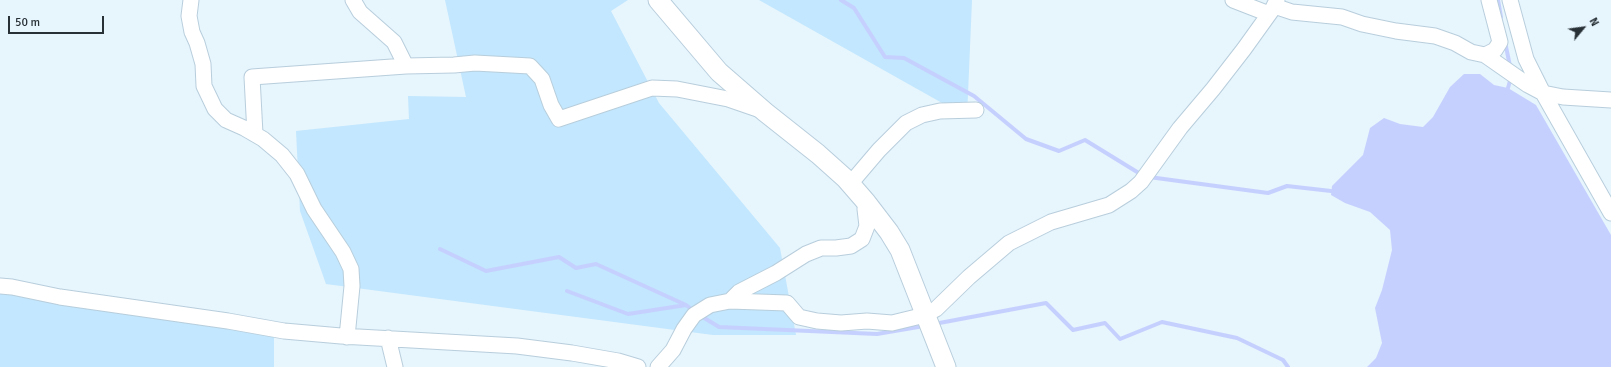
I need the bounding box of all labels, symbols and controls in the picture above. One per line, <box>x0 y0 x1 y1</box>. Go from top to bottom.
scale bar <box>10 8 106 34</box>
north arrow <box>1563 8 1603 48</box>
text: 50 m <box>15 15 40 30</box>
text: N <box>1586 15 1601 28</box>

